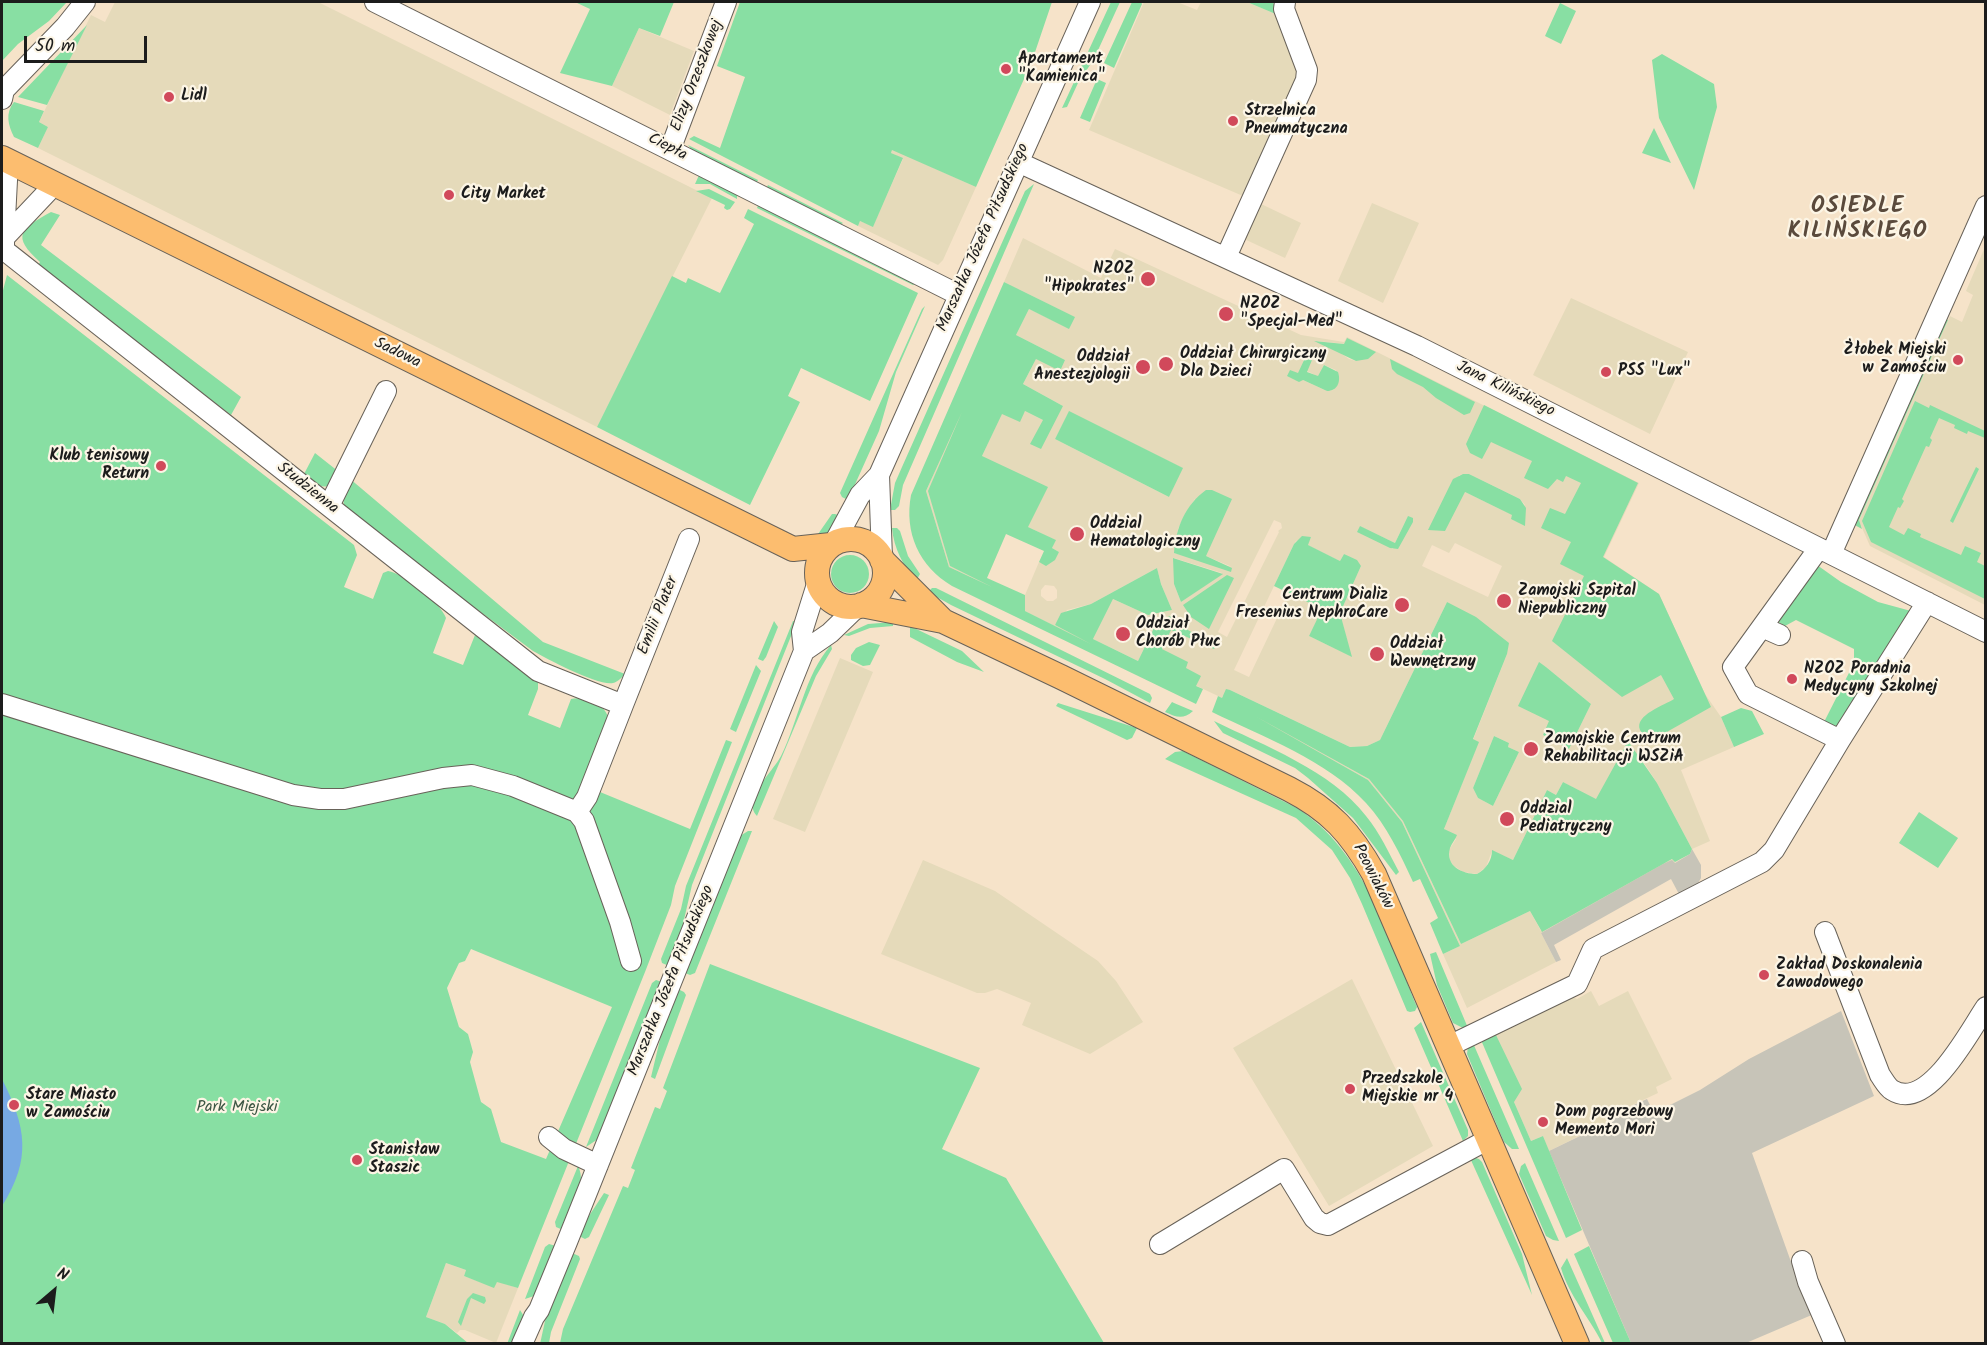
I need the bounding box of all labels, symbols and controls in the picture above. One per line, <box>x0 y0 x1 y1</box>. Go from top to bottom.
street label: Elizy Orzeszkowej <box>668 17 728 135</box>
scale bar <box>27 24 150 62</box>
text: 50 m <box>35 32 75 61</box>
place label: Apartament "Kamienica" <box>1018 50 1105 88</box>
marker: Apartament "Kamienica" <box>999 62 1013 76</box>
place label: Lidl <box>181 87 207 107</box>
marker: Lidl <box>162 90 176 104</box>
place label: Strzelnica Pneumatyczna <box>1245 102 1348 140</box>
marker: Strzelnica Pneumatyczna <box>1226 114 1240 128</box>
street label: Ciepła <box>644 130 690 166</box>
street label: Marszałka Józefa Piłsudskiego <box>934 141 1034 335</box>
place label: City Market <box>461 185 546 205</box>
marker: City Market <box>442 188 456 202</box>
district label: OSIEDLE KILIŃSKIEGO <box>1788 195 1928 246</box>
place label: NZOZ "Hipokrates" <box>1044 260 1134 298</box>
marker: NZOZ "Hipokrates" <box>1139 270 1157 288</box>
place label: NZOZ "Specjal-Med" <box>1240 295 1342 333</box>
marker: NZOZ "Specjal-Med" <box>1217 305 1235 323</box>
street label: Sadowa <box>371 335 423 373</box>
place label: Żłobek Miejski w Zamościu <box>1844 341 1946 379</box>
place label: Oddział Chirurgiczny Dla Dzieci <box>1180 345 1326 383</box>
place label: Oddział Anestezjologii <box>1034 348 1130 386</box>
marker: Żłobek Miejski w Zamościu <box>1951 353 1965 367</box>
marker: Oddział Chirurgiczny Dla Dzieci <box>1157 355 1175 373</box>
marker: Oddział Anestezjologii <box>1134 358 1152 376</box>
street label: Jana Kilińskiego <box>1453 358 1557 422</box>
place label: PSS "Lux" <box>1618 362 1690 382</box>
marker: PSS "Lux" <box>1599 365 1613 379</box>
place label: Klub tenisowy Return <box>50 447 149 485</box>
marker: Klub tenisowy Return <box>154 459 168 473</box>
street label: Studzienna <box>272 459 342 519</box>
place label: Oddzial Hematologiczny <box>1090 515 1200 553</box>
marker: Oddzial Hematologiczny <box>1068 525 1086 543</box>
street label: Emilii Plater <box>635 574 683 658</box>
place label: Zamojski Szpital Niepubliczny <box>1518 582 1636 620</box>
place label: Centrum Dializ Fresenius NephroCare <box>1236 586 1388 624</box>
marker: Zamojski Szpital Niepubliczny <box>1495 592 1513 610</box>
marker: Centrum Dializ Fresenius NephroCare <box>1393 596 1411 614</box>
place label: Oddział Chorób Płuc <box>1136 615 1221 653</box>
marker: Oddział Chorób Płuc <box>1114 625 1132 643</box>
place label: Oddział Wewnętrzny <box>1390 635 1476 673</box>
marker: Oddział Wewnętrzny <box>1368 645 1386 663</box>
place label: NZOZ Poradnia Medycyny Szkolnej <box>1804 660 1937 698</box>
marker: NZOZ Poradnia Medycyny Szkolnej <box>1785 672 1799 686</box>
place label: Zamojskie Centrum Rehabilitacji WSZiA <box>1544 730 1684 768</box>
marker: Zamojskie Centrum Rehabilitacji WSZiA <box>1522 740 1540 758</box>
place label: Oddzial Pediatryczny <box>1520 800 1612 838</box>
marker: Oddzial Pediatryczny <box>1498 810 1516 828</box>
street label: Peowiaków <box>1347 841 1397 913</box>
street label: Marszałka Józefa Piłsudskiego <box>625 883 719 1079</box>
place label: Zakład Doskonalenia Zawodowego <box>1776 956 1922 994</box>
marker: Zakład Doskonalenia Zawodowego <box>1757 968 1771 982</box>
place label: Przedszkole Miejskie nr 4 <box>1362 1070 1453 1108</box>
marker: Przedszkole Miejskie nr 4 <box>1343 1082 1357 1096</box>
place label: Stare Miasto w Zamościu <box>26 1086 116 1124</box>
marker: Stare Miasto w Zamościu <box>7 1098 21 1112</box>
park label: Park Miejski <box>196 1098 278 1118</box>
place label: Dom pogrzebowy Memento Mori <box>1555 1103 1673 1141</box>
marker: Dom pogrzebowy Memento Mori <box>1536 1115 1550 1129</box>
place label: Stanisław Staszic <box>369 1141 439 1179</box>
marker: Stanisław Staszic <box>350 1153 364 1167</box>
north arrow <box>24 1261 84 1321</box>
text: N <box>52 1261 73 1288</box>

